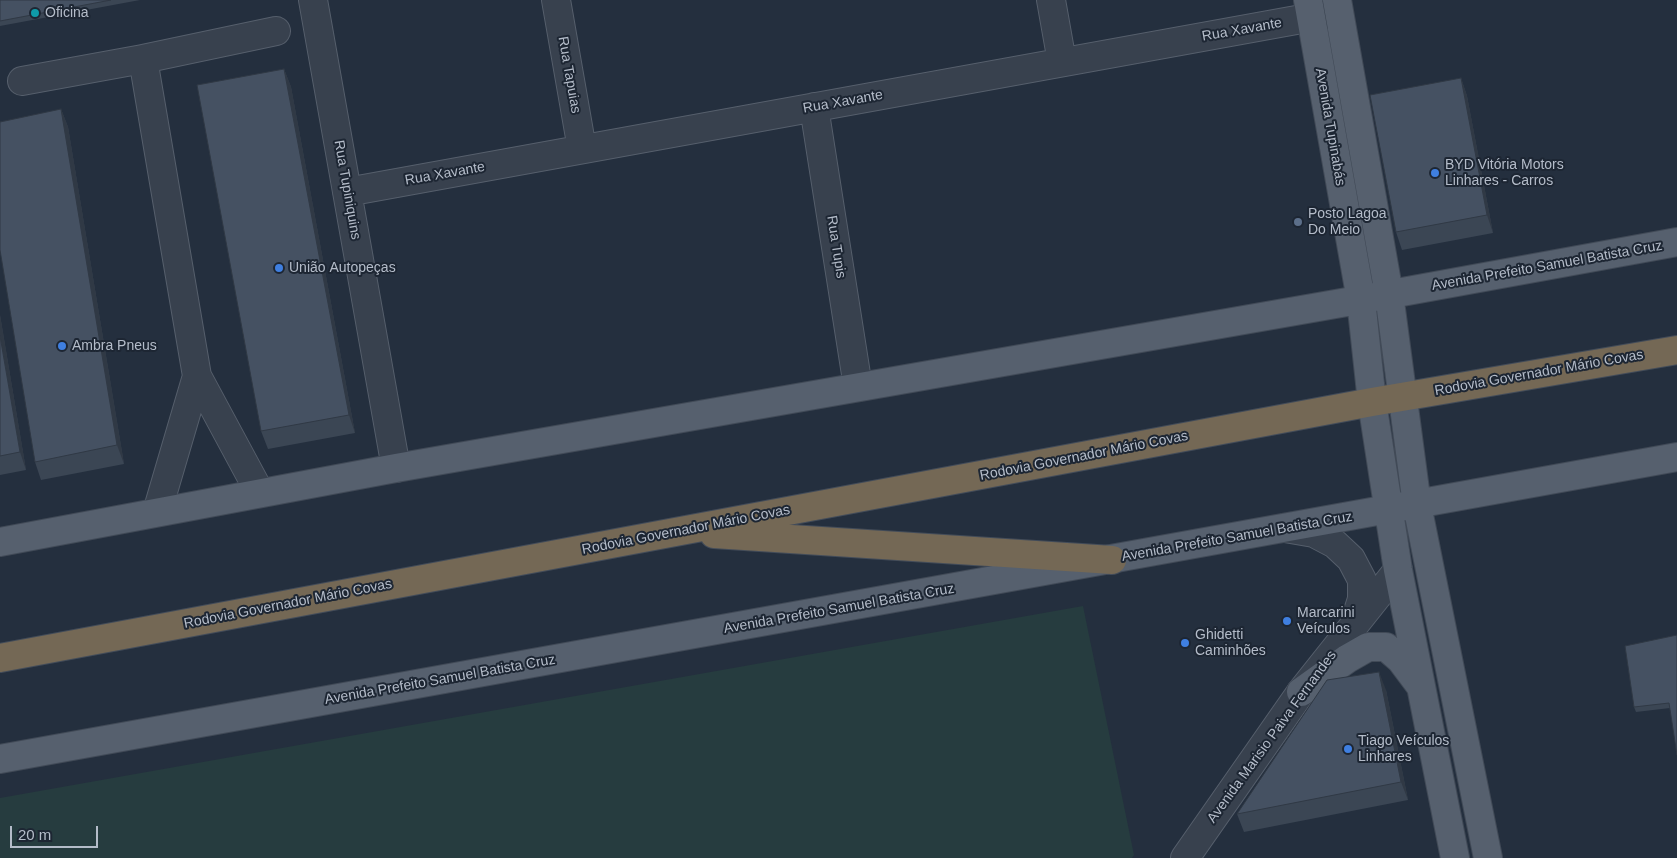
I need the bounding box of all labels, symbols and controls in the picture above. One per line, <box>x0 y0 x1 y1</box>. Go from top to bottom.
place label: Oficina <box>45 5 89 21</box>
marker: Oficina <box>29 7 41 19</box>
street label: Rua Xavante <box>1201 15 1283 45</box>
street label: Rua Tapuias <box>554 35 584 115</box>
street label: Avenida Tupinabás <box>1311 67 1349 187</box>
street label: Rua Xavante <box>802 87 884 117</box>
street label: Rua Tupiniquins <box>330 139 364 241</box>
place label: BYD Vitória Motors Linhares - Carros <box>1445 157 1564 190</box>
street label: Rua Xavante <box>404 159 486 189</box>
marker: BYD Vitória Motors Linhares - Carros <box>1429 167 1441 179</box>
place label: Posto Lagoa Do Meio <box>1308 206 1387 238</box>
street label: Rua Tupis <box>823 214 849 280</box>
marker: Posto Lagoa Do Meio <box>1292 216 1304 228</box>
street label: Avenida Prefeito Samuel Batista Cruz <box>1430 237 1664 295</box>
place label: União Autopeças <box>289 260 396 276</box>
marker: União Autopeças <box>273 262 285 274</box>
place label: Ambra Pneus <box>72 338 157 354</box>
marker: Ambra Pneus <box>56 340 68 352</box>
street label: Rodovia Governador Mário Covas <box>1433 346 1645 400</box>
street label: Rodovia Governador Mário Covas <box>979 428 1189 484</box>
street label: Rodovia Governador Mário Covas <box>581 502 791 558</box>
street label: Avenida Prefeito Samuel Batista Cruz <box>1120 508 1354 566</box>
street label: Rodovia Governador Mário Covas <box>183 576 393 632</box>
street label: Avenida Prefeito Samuel Batista Cruz <box>722 580 956 638</box>
place label: Marcarini Veículos <box>1297 605 1355 638</box>
marker: Marcarini Veículos <box>1281 615 1293 627</box>
place label: Ghidetti Caminhões <box>1195 627 1266 660</box>
marker: Ghidetti Caminhões <box>1179 637 1191 649</box>
street label: Avenida Marisio Paiva Fernandes <box>1204 647 1340 827</box>
street label: Avenida Prefeito Samuel Batista Cruz <box>323 651 557 709</box>
place label: Tiago Veículos Linhares <box>1358 733 1449 766</box>
marker: Tiago Veículos Linhares <box>1342 743 1354 755</box>
scale bar <box>12 816 100 848</box>
text: 20 m <box>18 826 51 843</box>

